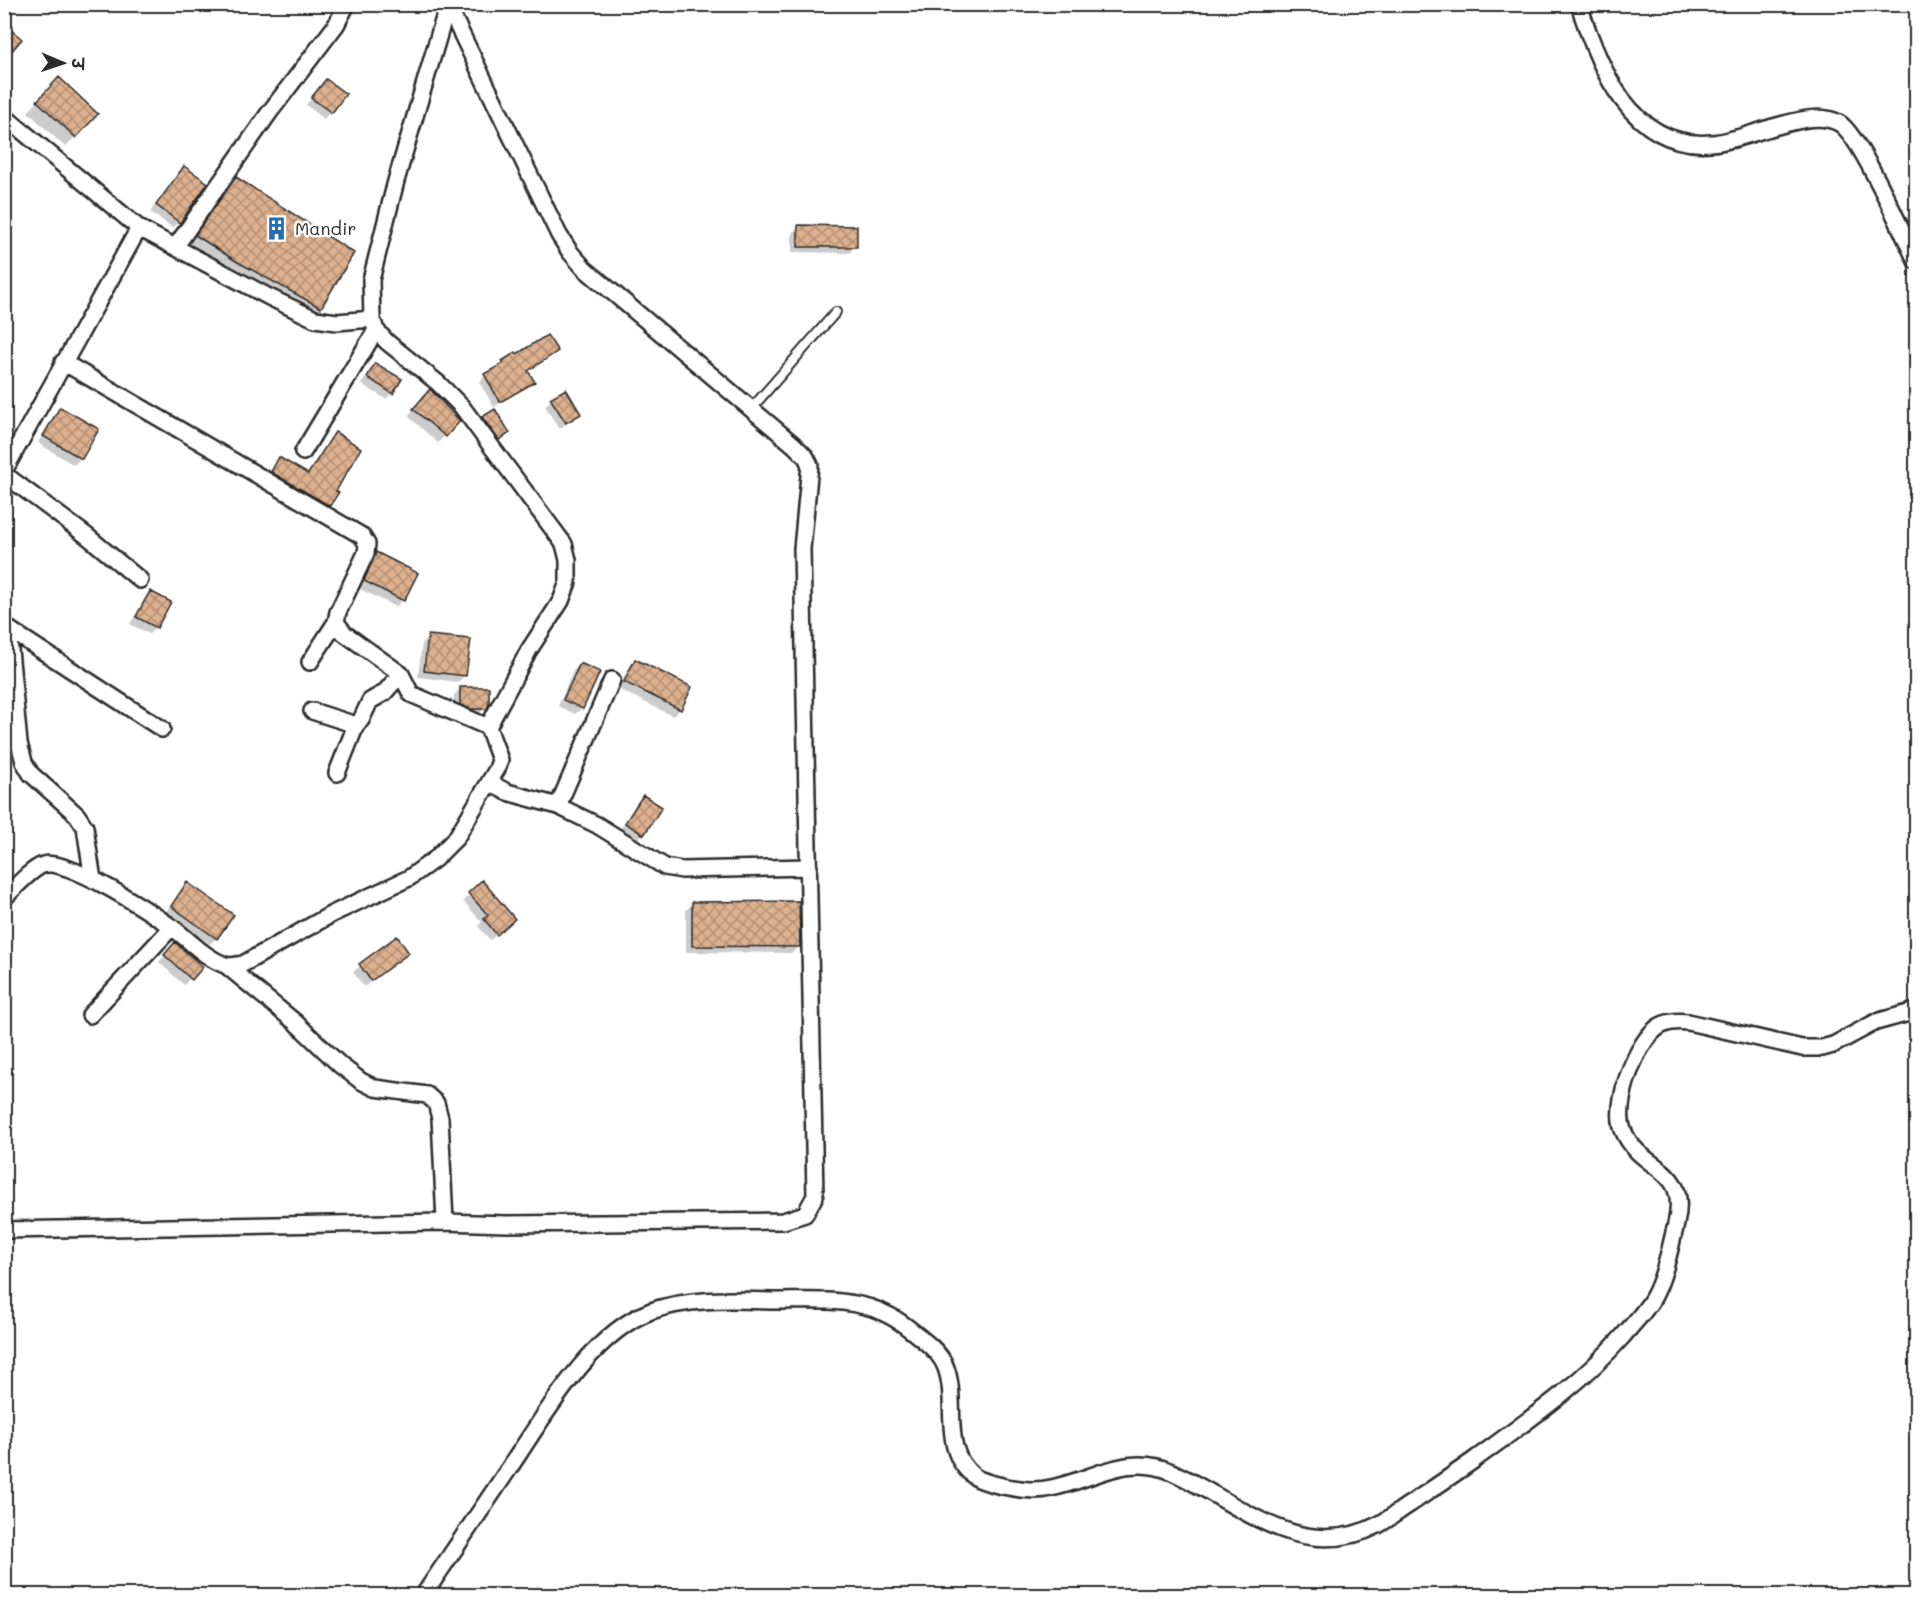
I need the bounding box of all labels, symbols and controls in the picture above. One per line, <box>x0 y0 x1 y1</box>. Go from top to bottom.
north arrow <box>33 33 93 93</box>
text: उ <box>68 56 89 71</box>
building icon: Mandir <box>264 215 290 241</box>
place label: Mandir <box>295 216 357 240</box>

